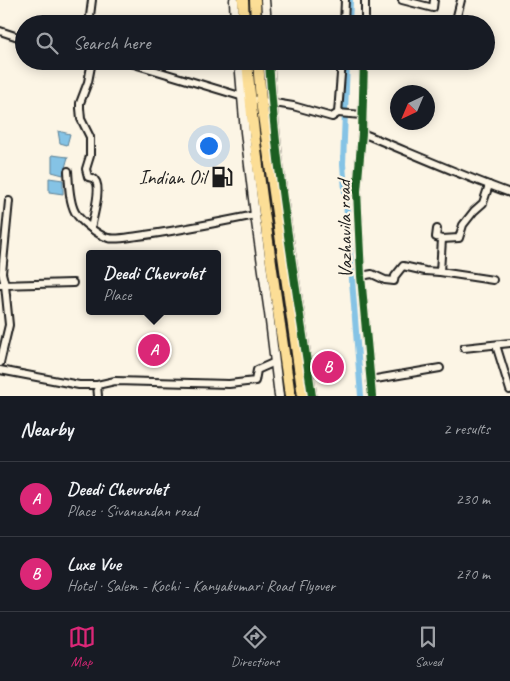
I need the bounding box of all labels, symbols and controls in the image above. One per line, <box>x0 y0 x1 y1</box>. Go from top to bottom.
search box <box>15 15 495 70</box>
icon: search <box>33 29 61 57</box>
text: Search here <box>73 31 150 55</box>
north arrow <box>390 85 435 130</box>
your location <box>196 133 222 159</box>
fuel station icon: Indian Oil <box>209 164 235 190</box>
place label: Indian Oil <box>139 165 210 190</box>
street label: Vazhavila road <box>331 176 358 278</box>
popup <box>86 250 221 315</box>
text: Deedi Chevrolet <box>103 261 204 285</box>
text: Place <box>103 285 131 305</box>
pin: A <box>138 331 170 369</box>
pin: B <box>312 348 344 386</box>
text: Nearby <box>20 416 73 442</box>
text: 2 results <box>443 419 490 439</box>
text: Deedi Chevrolet <box>67 477 168 501</box>
text: A <box>32 489 40 509</box>
text: 230 m <box>456 489 490 509</box>
text: Place · Sivanandan road <box>67 501 198 521</box>
text: Luxe Vue <box>67 552 121 576</box>
text: B <box>32 564 40 584</box>
text: 270 m <box>456 564 490 584</box>
text: Hotel · Salem - Kochi - Kanyakumari Road Flyover <box>67 576 335 596</box>
tab: Map <box>68 623 96 670</box>
tab: Directions <box>231 623 279 670</box>
tab: Saved <box>414 623 442 670</box>

